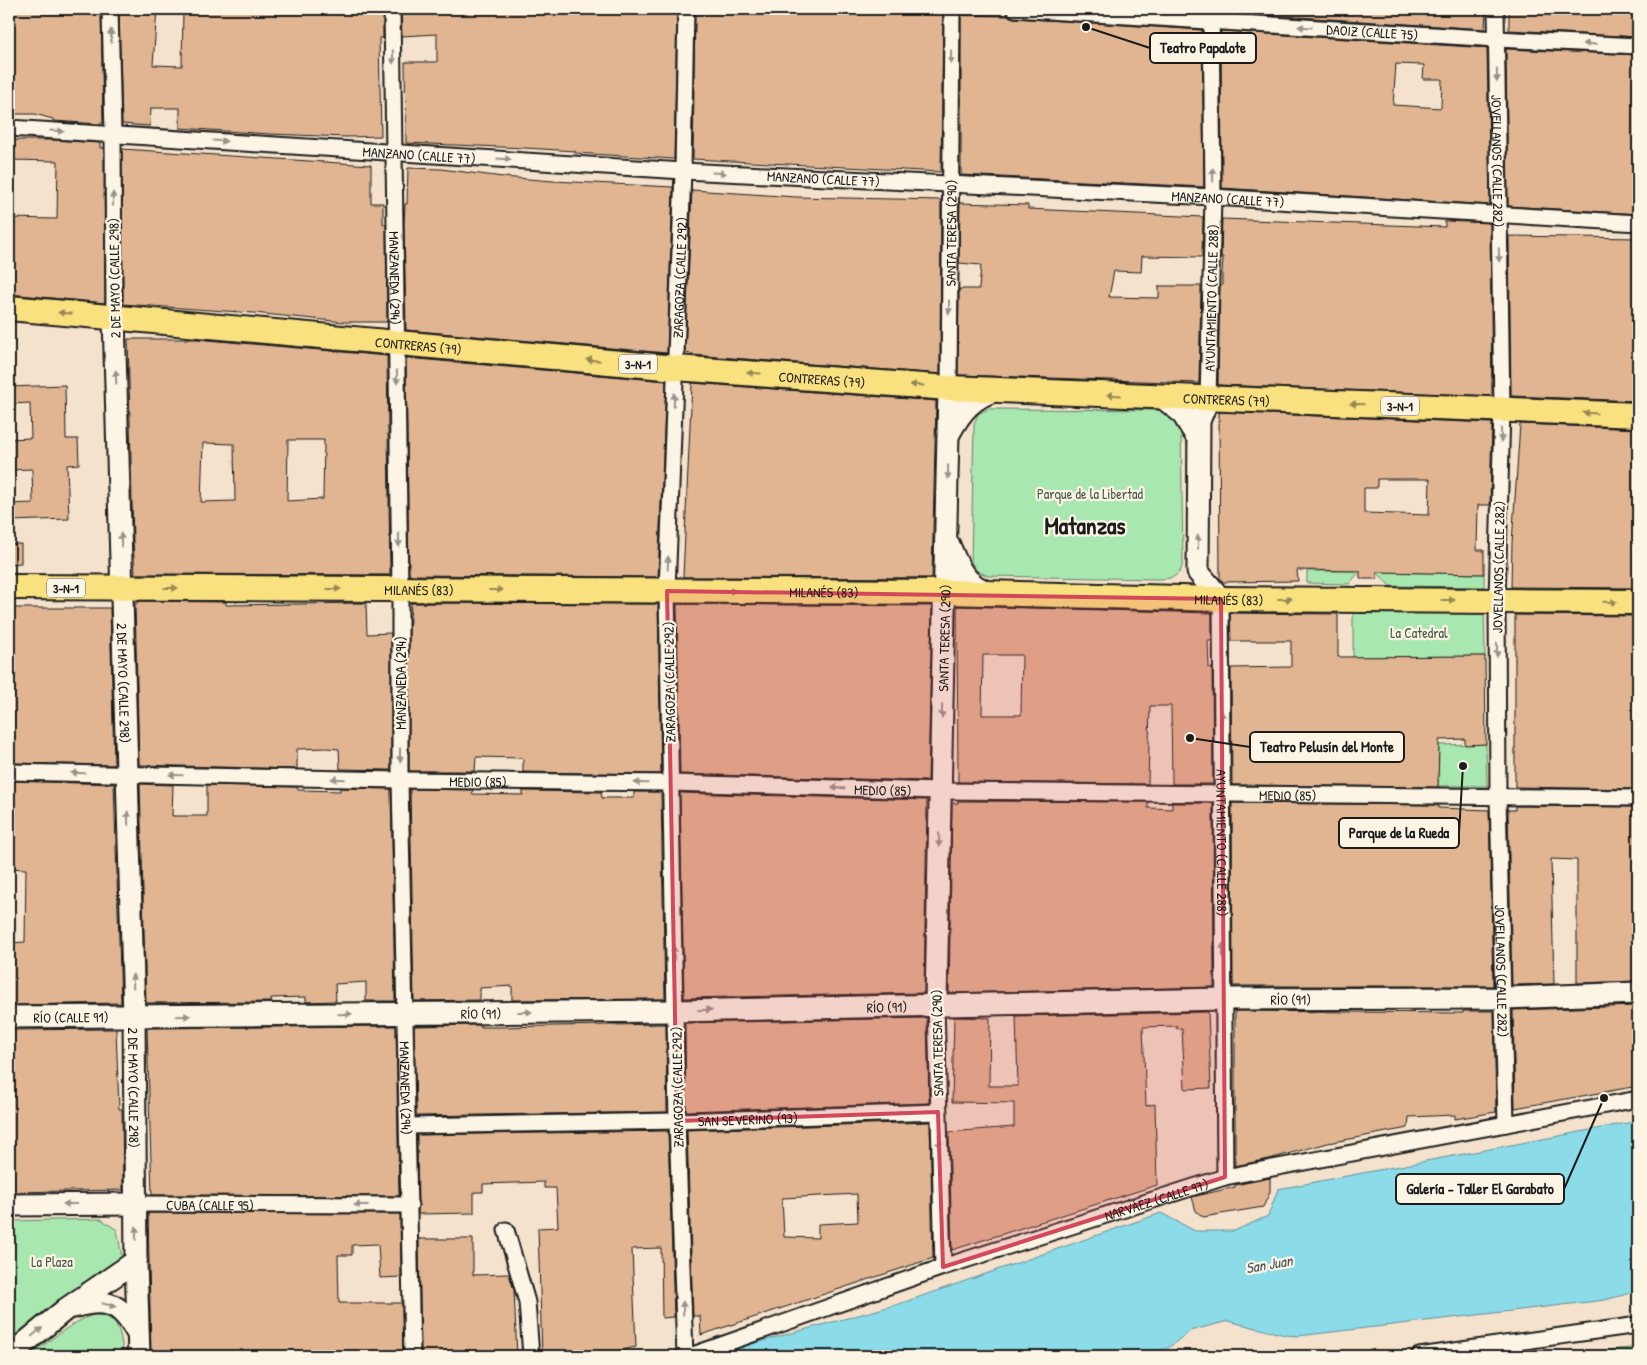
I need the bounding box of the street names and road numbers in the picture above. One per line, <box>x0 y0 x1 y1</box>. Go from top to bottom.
street label: DAOIZ (CALLE 75) <box>1326 19 1419 44</box>
street label: JOVELLANOS (CALLE 282) <box>1488 95 1509 227</box>
street label: MANZANO (CALLE 77) <box>362 141 476 167</box>
street label: MANZANO (CALLE 77) <box>766 166 880 190</box>
street label: SANTA TERESA (290) <box>940 179 960 287</box>
street label: MANZANO (CALLE 77) <box>1171 185 1285 211</box>
street label: ZARAGOZA (CALLE 292) <box>667 216 691 338</box>
street label: 2 DE MAYO (CALLE 298) <box>103 218 125 338</box>
street label: AYUNTAMIENTO (CALLE 288) <box>1199 224 1222 372</box>
street label: MANZANEDA (294) <box>386 231 406 325</box>
street label: CONTRERAS (79) <box>374 331 462 358</box>
road number: 3-N-1 <box>619 354 657 374</box>
street label: CONTRERAS (79) <box>778 366 866 391</box>
street label: CONTRERAS (79) <box>1183 388 1270 410</box>
road number: 3-N-1 <box>1381 396 1419 416</box>
street label: JOVELLANOS (CALLE 282) <box>1487 501 1509 633</box>
road number: 3-N-1 <box>47 578 85 598</box>
street label: MILANÉS (83) <box>384 580 454 599</box>
street label: MILANÉS (83) <box>789 582 859 601</box>
street label: SANTA TERESA (290) <box>933 584 954 692</box>
street label: MILANÉS (83) <box>1194 589 1264 609</box>
street label: ZARAGOZA (CALLE 292) <box>658 621 680 743</box>
street label: 2 DE MAYO (CALLE 298) <box>113 622 136 743</box>
street label: MANZANEDA (294) <box>391 636 410 730</box>
street label: AYUNTAMIENTO (CALLE 288) <box>1213 769 1233 917</box>
street label: MEDIO (85) <box>449 771 507 791</box>
street label: MEDIO (85) <box>854 779 912 800</box>
street label: MEDIO (85) <box>1259 785 1317 804</box>
street label: JOVELLANOS (CALLE 282) <box>1491 904 1513 1037</box>
street label: SANTA TERESA (290) <box>927 989 947 1097</box>
street label: RÍO (91) <box>1270 989 1311 1008</box>
street label: RÍO (91) <box>866 996 907 1016</box>
street label: RÍO (91) <box>461 1003 501 1022</box>
street label: RÍO (CALLE 91) <box>33 1007 109 1026</box>
street label: ZARAGOZA (CALLE 292) <box>666 1026 688 1148</box>
street label: 2 DE MAYO (CALLE 298) <box>125 1027 145 1148</box>
street label: MANZANEDA (294) <box>396 1041 417 1135</box>
street label: SAN SEVERINO (93) <box>698 1107 798 1130</box>
street label: NARVÁEZ (CALLE 97) <box>1102 1173 1211 1224</box>
street label: CUBA (CALLE 95) <box>166 1195 254 1214</box>

